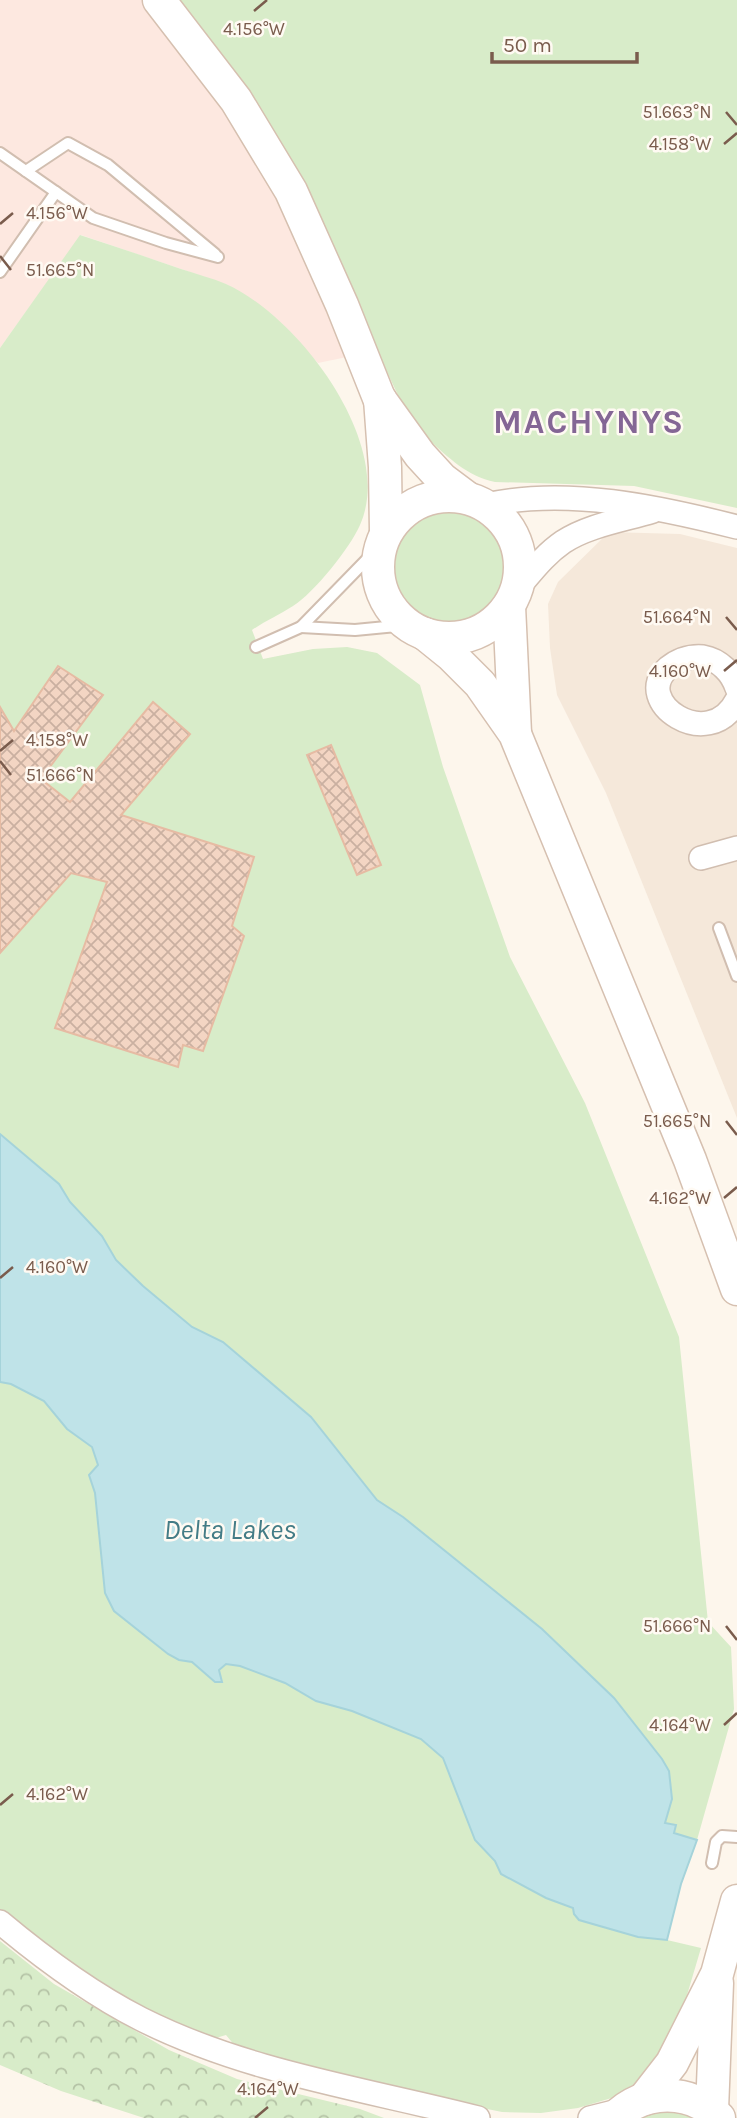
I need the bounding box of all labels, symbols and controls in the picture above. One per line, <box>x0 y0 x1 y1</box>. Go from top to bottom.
text: 4.156°W <box>223 18 285 40</box>
scale bar <box>492 21 637 65</box>
text: 50 m <box>503 33 552 57</box>
text: 51.663°N <box>642 101 712 123</box>
text: 4.158°W <box>649 133 711 155</box>
text: 4.156°W <box>26 202 88 224</box>
text: 51.665°N <box>26 259 94 281</box>
district label: MACHYNYS <box>493 403 685 441</box>
text: 51.664°N <box>643 606 711 628</box>
text: 4.160°W <box>649 660 711 682</box>
text: 4.158°W <box>26 729 88 751</box>
text: 51.666°N <box>26 764 94 786</box>
text: 51.665°N <box>643 1110 711 1132</box>
text: 4.162°W <box>649 1187 711 1209</box>
text: 4.160°W <box>26 1256 88 1278</box>
water label: Delta Lakes <box>164 1513 296 1546</box>
text: 51.666°N <box>643 1615 711 1637</box>
text: 4.164°W <box>649 1714 711 1736</box>
text: 4.162°W <box>26 1783 88 1805</box>
text: 4.164°W <box>237 2078 299 2100</box>

